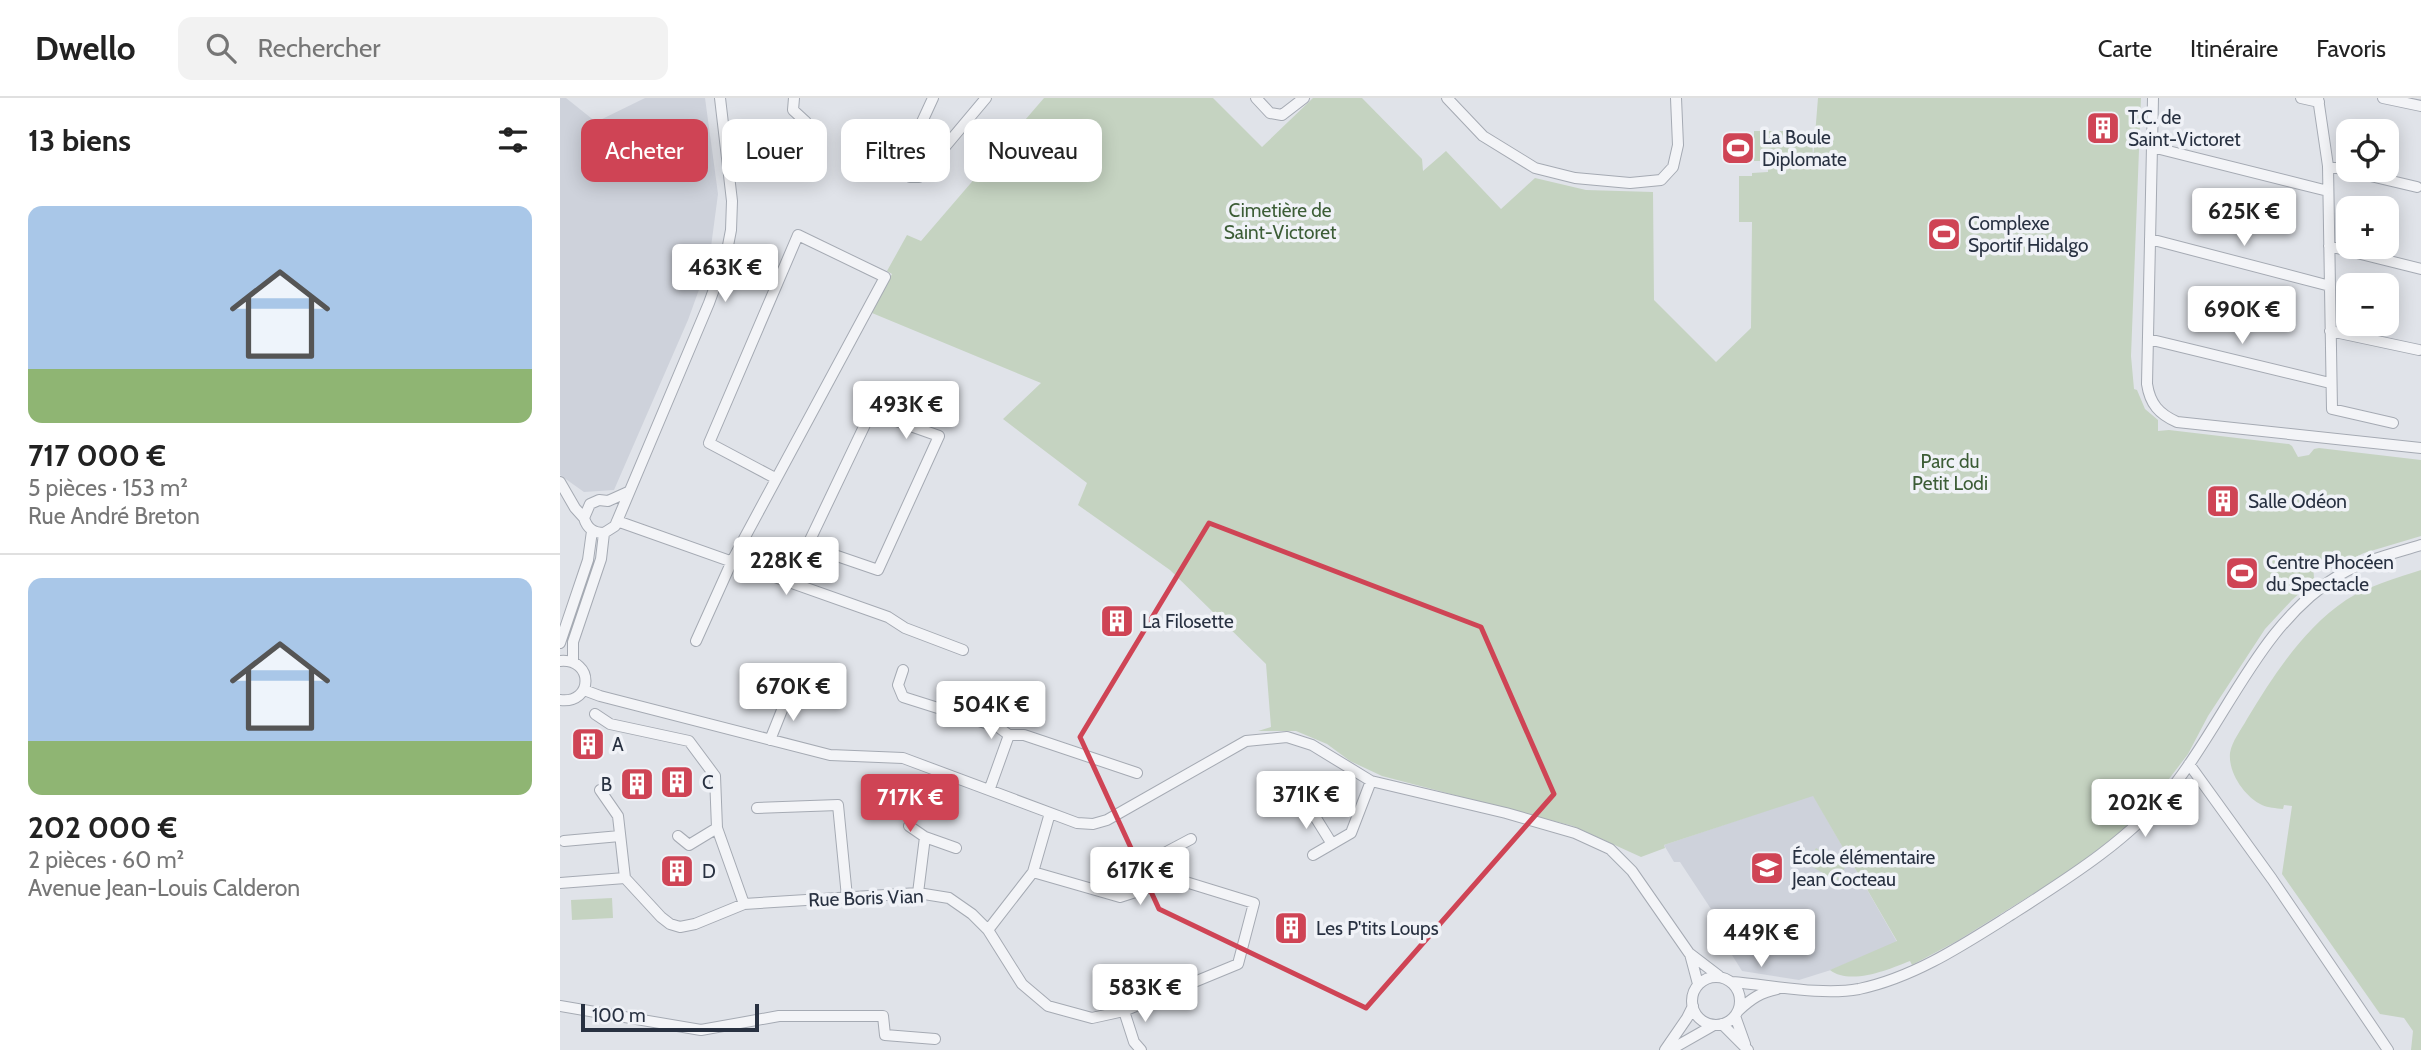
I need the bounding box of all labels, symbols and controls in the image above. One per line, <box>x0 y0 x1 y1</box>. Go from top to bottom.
search box <box>178 17 668 80</box>
text: Dwello <box>35 28 136 68</box>
icon: search <box>202 29 240 67</box>
text: Rechercher <box>258 32 381 64</box>
text: Carte <box>2098 34 2152 63</box>
text: Itinéraire <box>2190 34 2278 63</box>
text: Favoris <box>2316 34 2386 63</box>
place label: T.C. de Saint-Victoret <box>2128 106 2241 151</box>
building icon: T.C. de Saint-Victoret <box>2084 109 2122 147</box>
chip: Acheter <box>581 119 708 182</box>
chip: Louer <box>722 119 827 182</box>
chip: Filtres <box>841 119 950 182</box>
chip: Nouveau <box>964 119 1102 182</box>
map controls <box>2336 119 2399 336</box>
button: locate <box>2336 119 2399 182</box>
icon: filters <box>494 121 532 159</box>
text: 13 biens <box>28 122 131 159</box>
place label: La Boule Diplomate <box>1762 126 1847 171</box>
sports icon: La Boule Diplomate <box>1719 129 1757 167</box>
pin: 625K € <box>2187 188 2301 248</box>
button: + <box>2336 196 2399 259</box>
text: 625K € <box>2208 197 2280 225</box>
park label: Cimetière de Saint-Victoret <box>1224 199 1337 244</box>
place label: Complexe Sportif Hidalgo <box>1968 212 2088 257</box>
sports icon: Complexe Sportif Hidalgo <box>1925 215 1963 253</box>
pin: 463K € <box>668 244 782 304</box>
icon: home <box>217 251 343 377</box>
text: 463K € <box>688 253 762 281</box>
button: − <box>2336 273 2399 336</box>
pin: 690K € <box>2185 286 2299 346</box>
text: 690K € <box>2204 295 2280 323</box>
pin: 493K € <box>849 382 963 441</box>
text: 493K € <box>869 390 943 418</box>
text: 717 000 € <box>28 437 166 474</box>
park label: Parc du Petit Lodi <box>1912 450 1988 495</box>
text: 5 pièces · 153 m² <box>28 474 188 502</box>
building icon: Salle Odéon <box>2204 482 2242 520</box>
place label: Salle Odéon <box>2248 490 2347 513</box>
text: Rue André Breton <box>28 502 200 530</box>
pin: 228K € <box>729 538 843 597</box>
text: 228K € <box>750 546 822 574</box>
place label: Centre Phocéen du Spectacle <box>2266 551 2394 596</box>
sports icon: Centre Phocéen du Spectacle <box>2223 554 2261 592</box>
building icon: La Filosette <box>1098 602 1136 640</box>
place label: La Filosette <box>1142 610 1234 633</box>
icon: home <box>217 623 343 749</box>
pin: 670K € <box>736 664 850 723</box>
text: 670K € <box>755 672 831 700</box>
pin: 504K € <box>934 682 1048 741</box>
text: 504K € <box>952 690 1030 718</box>
building icon: A <box>569 725 607 763</box>
place label: A <box>612 733 624 756</box>
building icon: C <box>658 763 696 801</box>
building icon: B <box>618 765 656 803</box>
place label: C <box>702 771 714 794</box>
pin: 371K € <box>1249 772 1363 831</box>
place label: B <box>601 773 612 796</box>
pin: 717K € <box>853 774 967 834</box>
text: 371K € <box>1273 780 1339 808</box>
pin: 202K € <box>2088 780 2202 839</box>
text: 717K € <box>877 783 943 811</box>
text: 202K € <box>2108 788 2182 816</box>
text: 202 000 € <box>28 809 177 846</box>
place label: École élémentaire Jean Cocteau <box>1791 845 1936 891</box>
text: 2 pièces · 60 m² <box>28 846 184 874</box>
pin: 617K € <box>1083 848 1197 907</box>
school or university icon: École élémentaire Jean Cocteau <box>1748 849 1786 887</box>
building icon: D <box>658 852 696 890</box>
text: 617K € <box>1106 856 1174 884</box>
place label: D <box>702 860 716 883</box>
text: Avenue Jean-Louis Calderon <box>28 874 300 902</box>
street label: Rue Boris Vian <box>808 884 924 912</box>
building icon: Les P'tits Loups <box>1272 909 1310 947</box>
pin: 449K € <box>1704 910 1818 969</box>
place label: Les P'tits Loups <box>1316 917 1439 940</box>
text: 449K € <box>1723 918 1799 946</box>
pin: 583K € <box>1088 964 1202 1024</box>
text: 583K € <box>1109 973 1181 1001</box>
scale bar <box>581 1001 760 1033</box>
text: 100 m <box>592 1004 646 1027</box>

